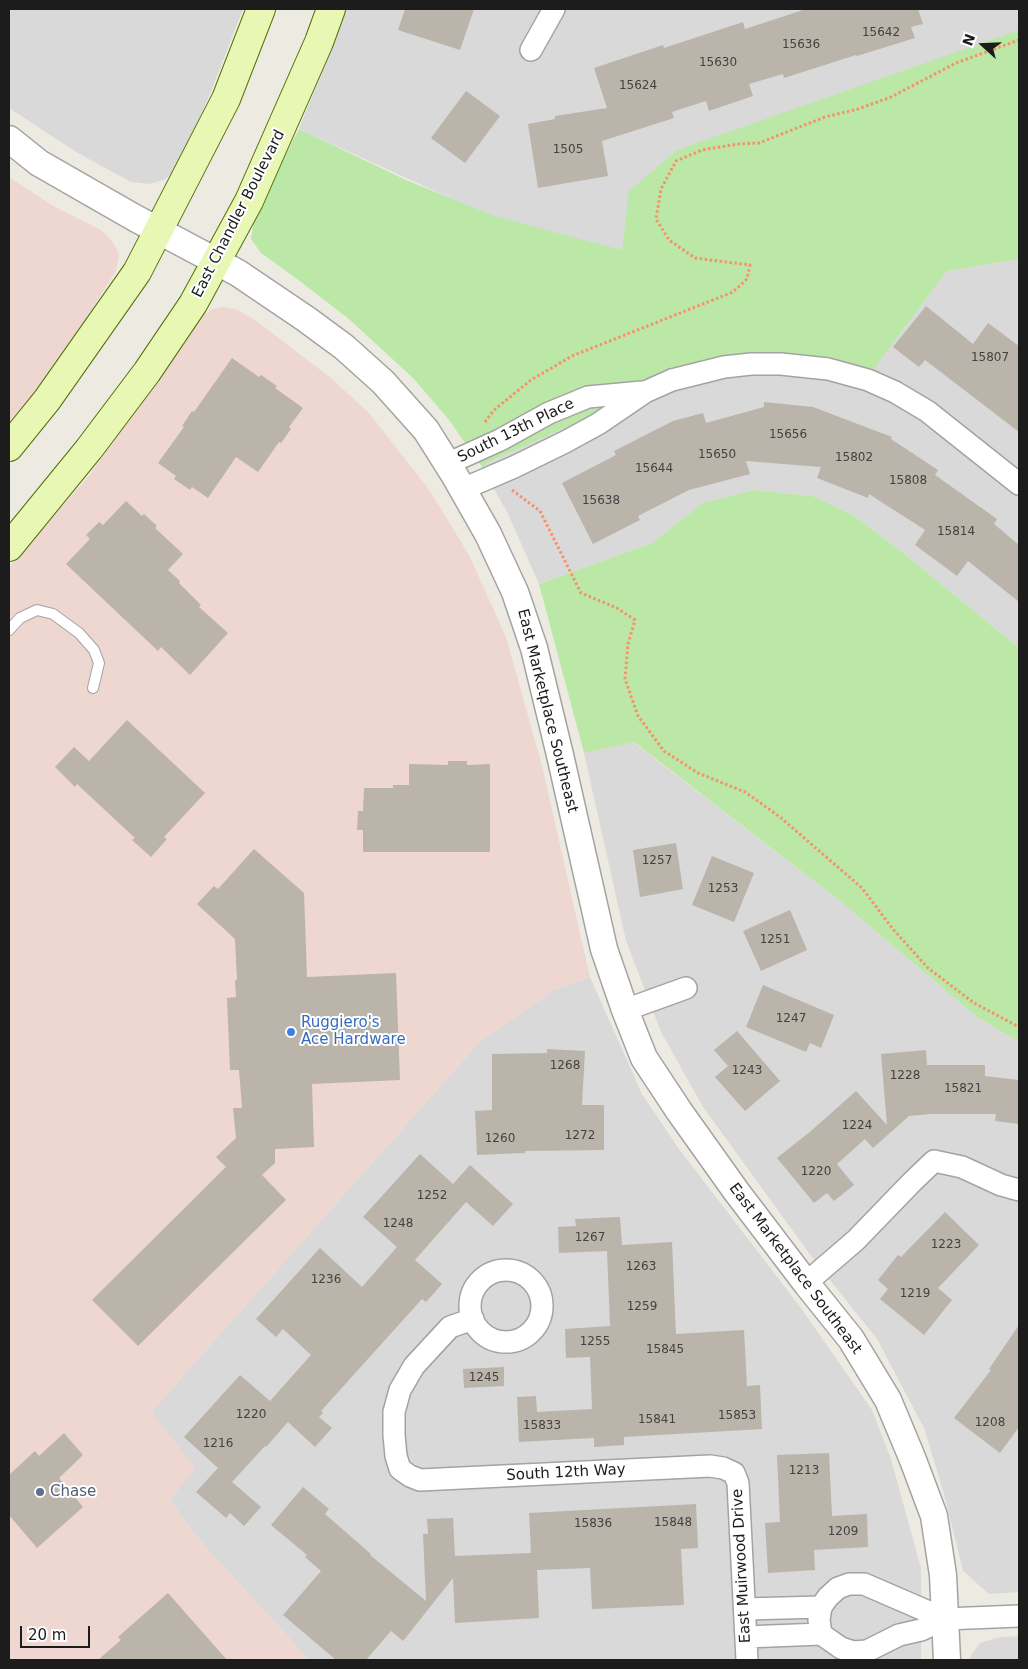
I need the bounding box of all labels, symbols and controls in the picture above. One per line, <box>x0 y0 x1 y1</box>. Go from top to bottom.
north arrow <box>958 20 1008 70</box>
house number: 15642 <box>862 26 900 40</box>
text: N <box>959 32 978 48</box>
house number: 15636 <box>782 38 820 52</box>
house number: 15630 <box>699 56 737 70</box>
house number: 15624 <box>619 79 657 93</box>
street label: East Chandler Boulevard <box>189 127 289 301</box>
house number: 1505 <box>553 143 583 157</box>
house number: 15807 <box>971 351 1009 365</box>
street label: South 13th Place <box>455 395 577 467</box>
house number: 15656 <box>769 428 807 442</box>
house number: 15650 <box>698 448 736 462</box>
house number: 15802 <box>835 451 873 465</box>
house number: 15644 <box>635 462 673 476</box>
house number: 15808 <box>889 474 927 488</box>
house number: 15638 <box>582 494 620 508</box>
house number: 15814 <box>937 525 975 539</box>
street label: East Marketplace Southeast <box>513 607 581 815</box>
house number: 1257 <box>642 854 672 868</box>
house number: 1253 <box>708 882 738 896</box>
house number: 1251 <box>760 933 790 947</box>
house number: 1247 <box>776 1012 806 1026</box>
place label: Ruggiero's Ace Hardware <box>301 1014 406 1049</box>
marker: Ruggiero's Ace Hardware <box>285 1026 297 1038</box>
house number: 1268 <box>550 1059 580 1073</box>
house number: 1243 <box>732 1064 762 1078</box>
house number: 1228 <box>890 1069 920 1083</box>
house number: 15821 <box>944 1082 982 1096</box>
house number: 1224 <box>842 1119 872 1133</box>
house number: 1272 <box>565 1129 595 1143</box>
house number: 1260 <box>485 1132 515 1146</box>
house number: 1220 <box>801 1165 831 1179</box>
street label: East Marketplace Southeast <box>725 1180 865 1358</box>
house number: 1252 <box>417 1189 447 1203</box>
house number: 1248 <box>383 1217 413 1231</box>
house number: 1267 <box>575 1231 605 1245</box>
house number: 1223 <box>931 1238 961 1252</box>
house number: 1263 <box>626 1260 656 1274</box>
house number: 1236 <box>311 1273 341 1287</box>
house number: 1219 <box>900 1287 930 1301</box>
house number: 1259 <box>627 1300 657 1314</box>
house number: 1255 <box>580 1335 610 1349</box>
house number: 15845 <box>646 1343 684 1357</box>
house number: 1245 <box>469 1371 499 1385</box>
house number: 1220 <box>236 1408 266 1422</box>
house number: 15853 <box>718 1409 756 1423</box>
house number: 15841 <box>638 1413 676 1427</box>
house number: 1208 <box>975 1416 1005 1430</box>
house number: 15833 <box>523 1419 561 1433</box>
house number: 1216 <box>203 1437 233 1451</box>
street label: South 12th Way <box>506 1461 626 1485</box>
house number: 1213 <box>789 1464 819 1478</box>
place label: Chase <box>50 1483 96 1501</box>
marker: Chase <box>34 1486 46 1498</box>
street label: East Muirwood Drive <box>729 1488 755 1644</box>
house number: 15848 <box>654 1516 692 1530</box>
house number: 15836 <box>574 1517 612 1531</box>
house number: 1209 <box>828 1525 858 1539</box>
scale bar <box>22 1616 92 1648</box>
text: 20 m <box>28 1626 66 1644</box>

